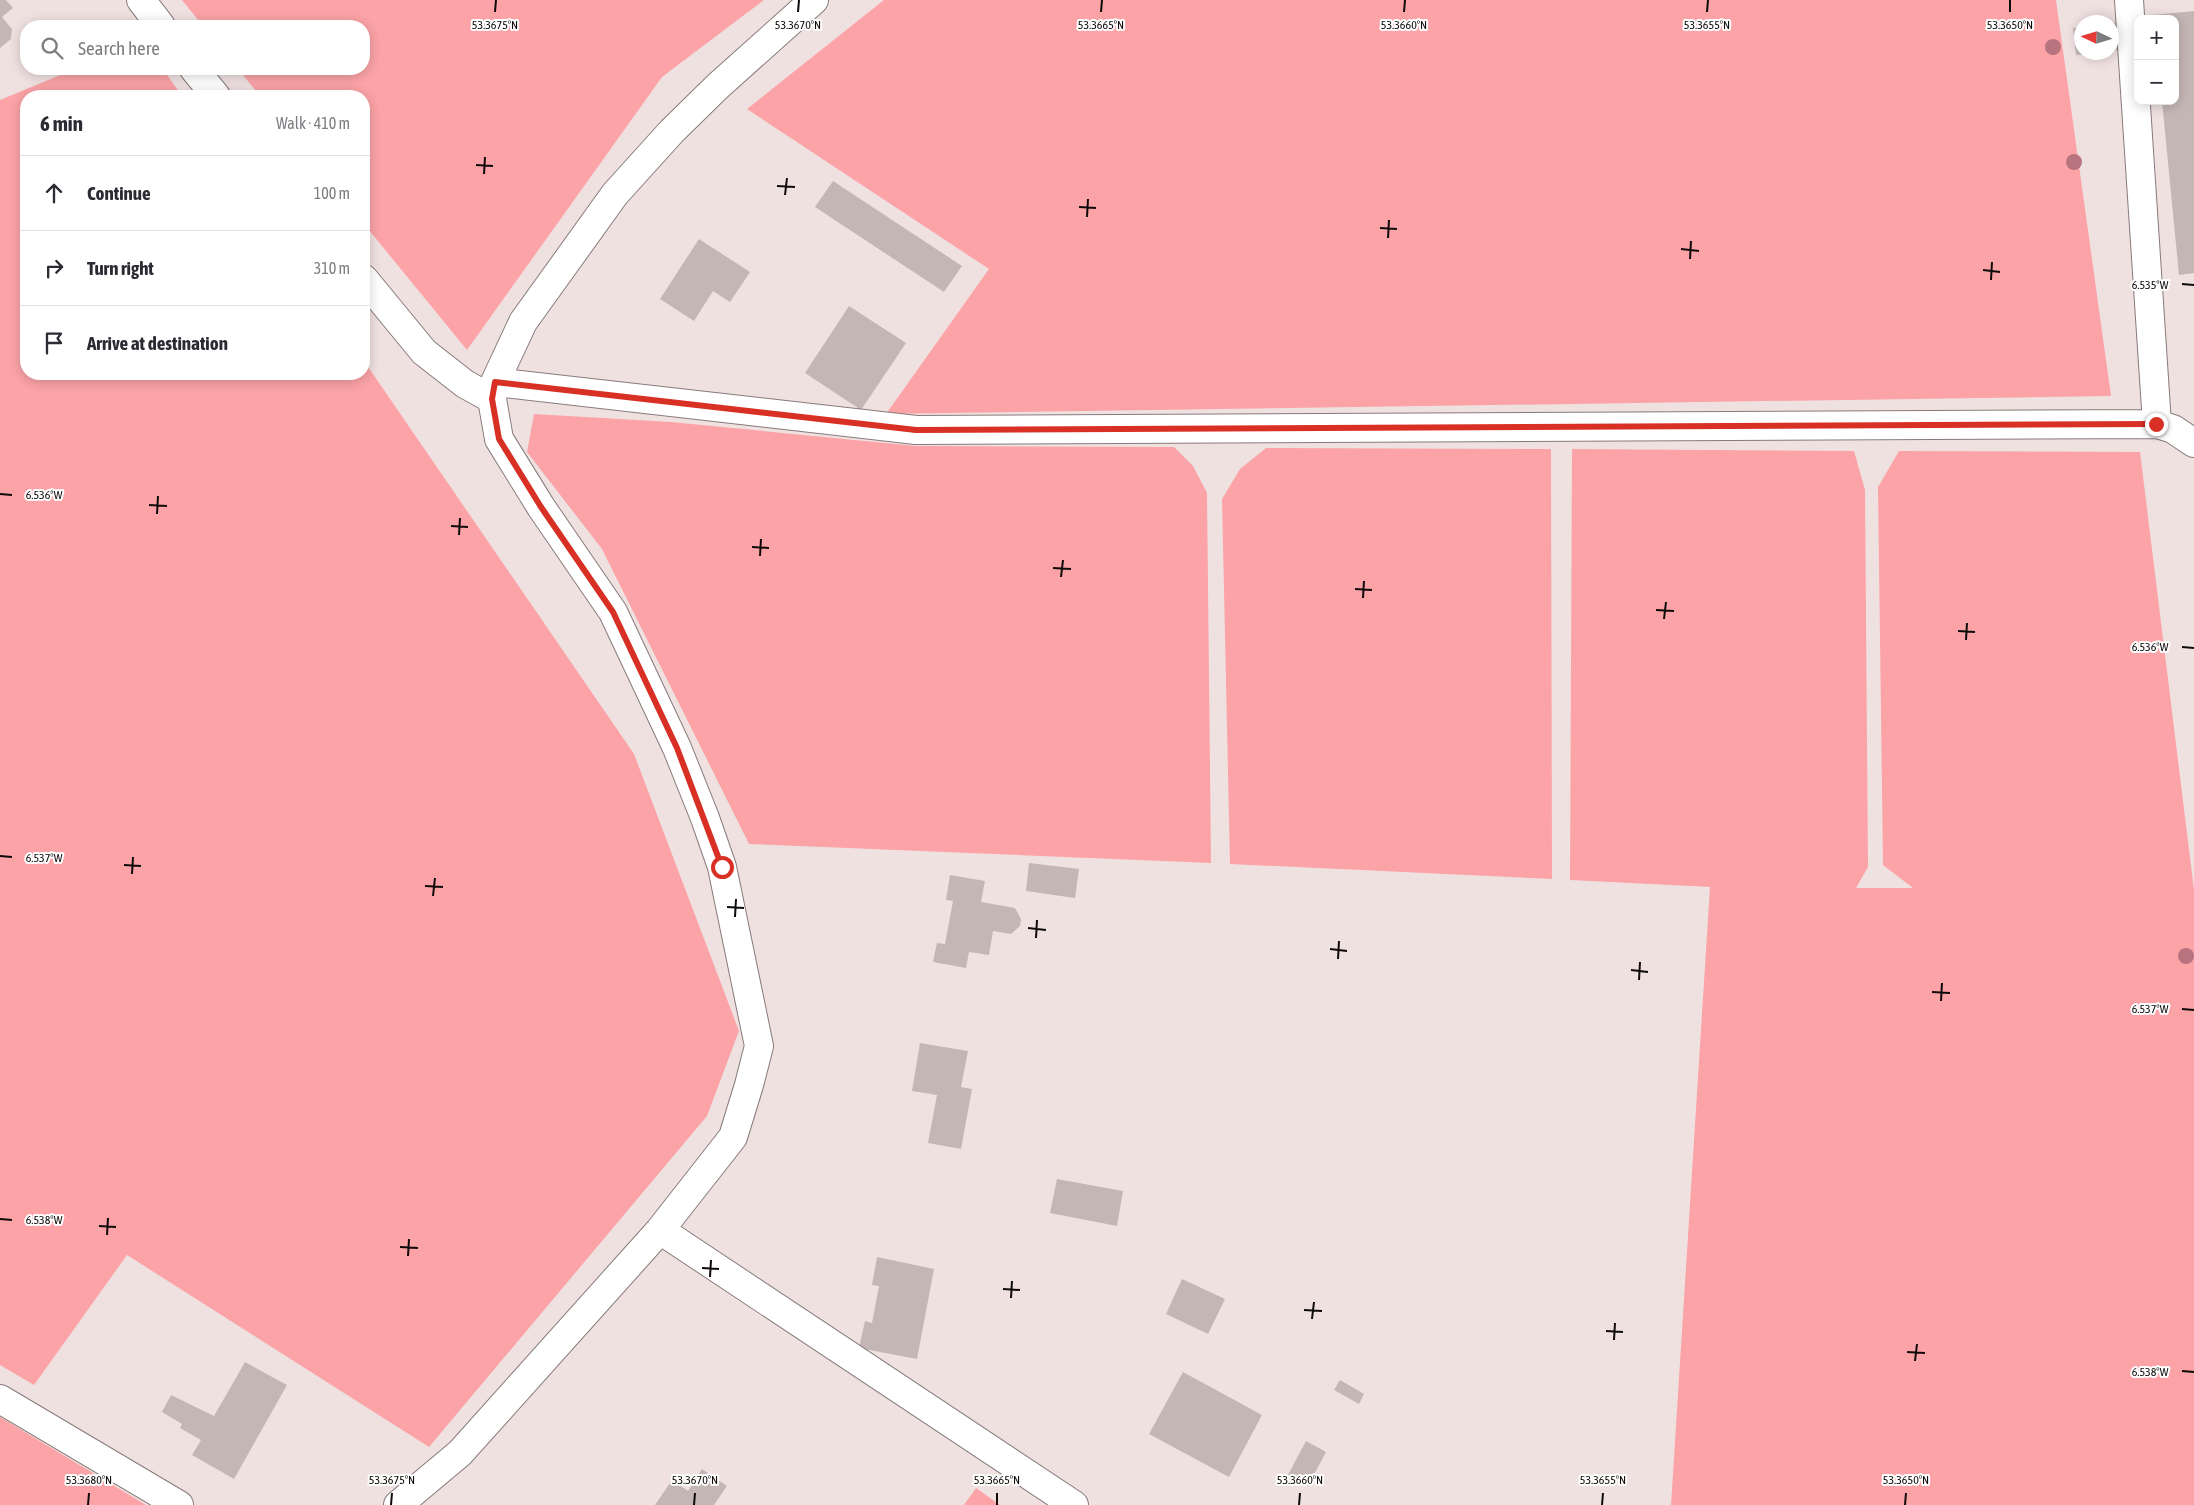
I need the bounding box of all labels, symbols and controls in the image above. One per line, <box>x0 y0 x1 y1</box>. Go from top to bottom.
north arrow <box>2074 15 2119 60</box>
map controls <box>2134 15 2179 105</box>
button: + <box>2134 15 2179 60</box>
text: 53.3675°N <box>472 18 518 32</box>
text: 53.3670°N <box>775 18 821 32</box>
text: 53.3665°N <box>1078 18 1124 32</box>
text: 53.3660°N <box>1381 18 1427 32</box>
text: 53.3655°N <box>1684 18 1730 32</box>
text: 53.3650°N <box>1987 18 2033 32</box>
search box <box>20 20 370 75</box>
icon: search <box>38 34 66 62</box>
text: Search here <box>78 37 160 59</box>
button: − <box>2134 60 2179 105</box>
text: 6 min <box>40 111 83 135</box>
text: Walk · 410 m <box>276 114 350 132</box>
icon: ahead <box>40 179 68 207</box>
text: Continue <box>87 182 151 204</box>
text: 100 m <box>314 184 350 202</box>
icon: right <box>40 254 68 282</box>
text: Turn right <box>87 257 154 279</box>
text: 310 m <box>314 259 350 277</box>
text: 6.535°W <box>2132 278 2169 292</box>
icon: arrive <box>40 329 68 357</box>
text: Arrive at destination <box>87 332 228 354</box>
route end <box>2145 413 2168 436</box>
text: 6.536°W <box>26 488 63 502</box>
text: 6.536°W <box>2132 640 2169 654</box>
text: 6.537°W <box>26 851 63 865</box>
route start <box>711 856 734 879</box>
text: 6.537°W <box>2132 1002 2169 1016</box>
text: 6.538°W <box>26 1213 63 1227</box>
text: 6.538°W <box>2132 1365 2169 1379</box>
text: 53.3680°N <box>66 1473 112 1487</box>
text: 53.3675°N <box>369 1473 415 1487</box>
text: 53.3670°N <box>672 1473 718 1487</box>
text: 53.3665°N <box>974 1473 1020 1487</box>
text: 53.3660°N <box>1277 1473 1323 1487</box>
text: 53.3655°N <box>1580 1473 1626 1487</box>
text: 53.3650°N <box>1883 1473 1929 1487</box>

